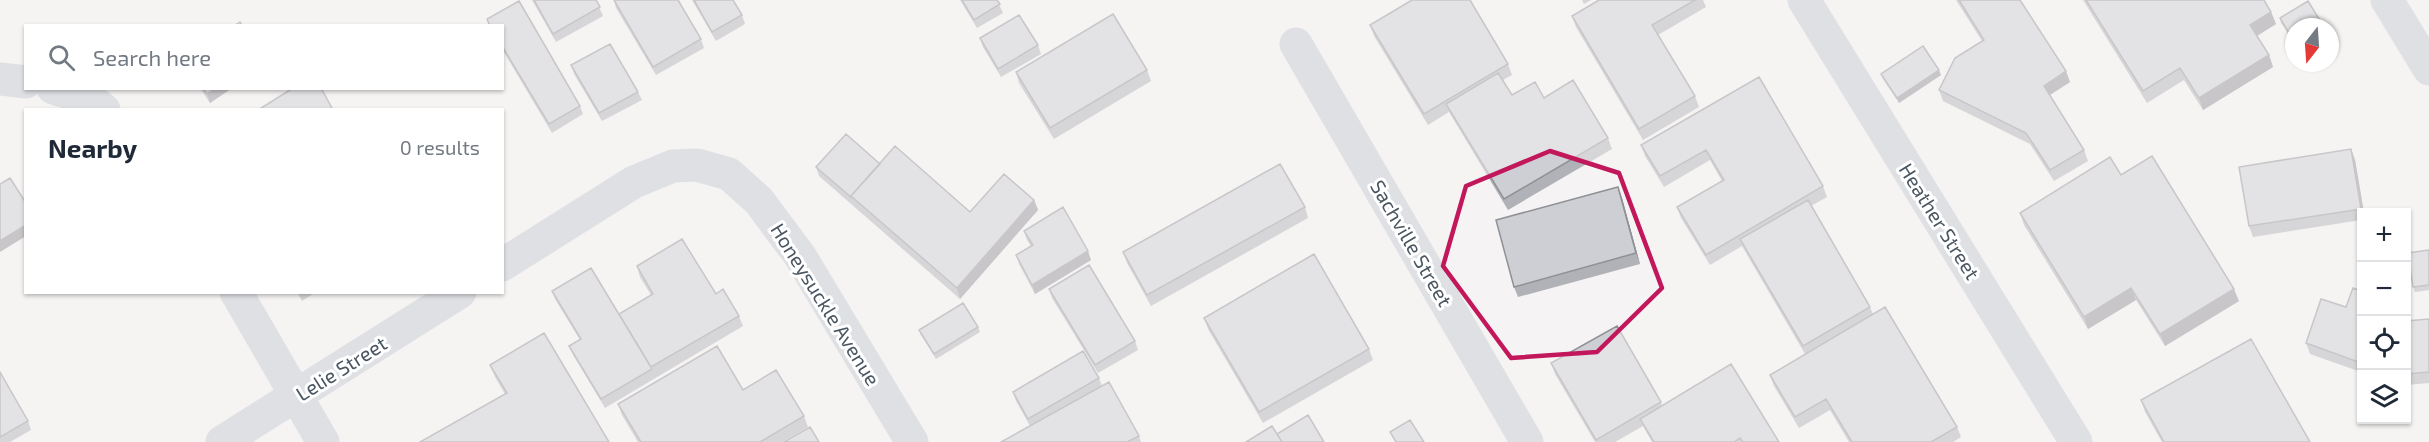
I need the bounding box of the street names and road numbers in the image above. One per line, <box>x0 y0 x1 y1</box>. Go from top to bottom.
street label: Heather Street <box>1895 158 1986 284</box>
street label: Sachville Street <box>1366 176 1458 311</box>
street label: Honeysuckle Avenue <box>766 218 886 390</box>
street label: Lelie Street <box>291 330 391 405</box>

